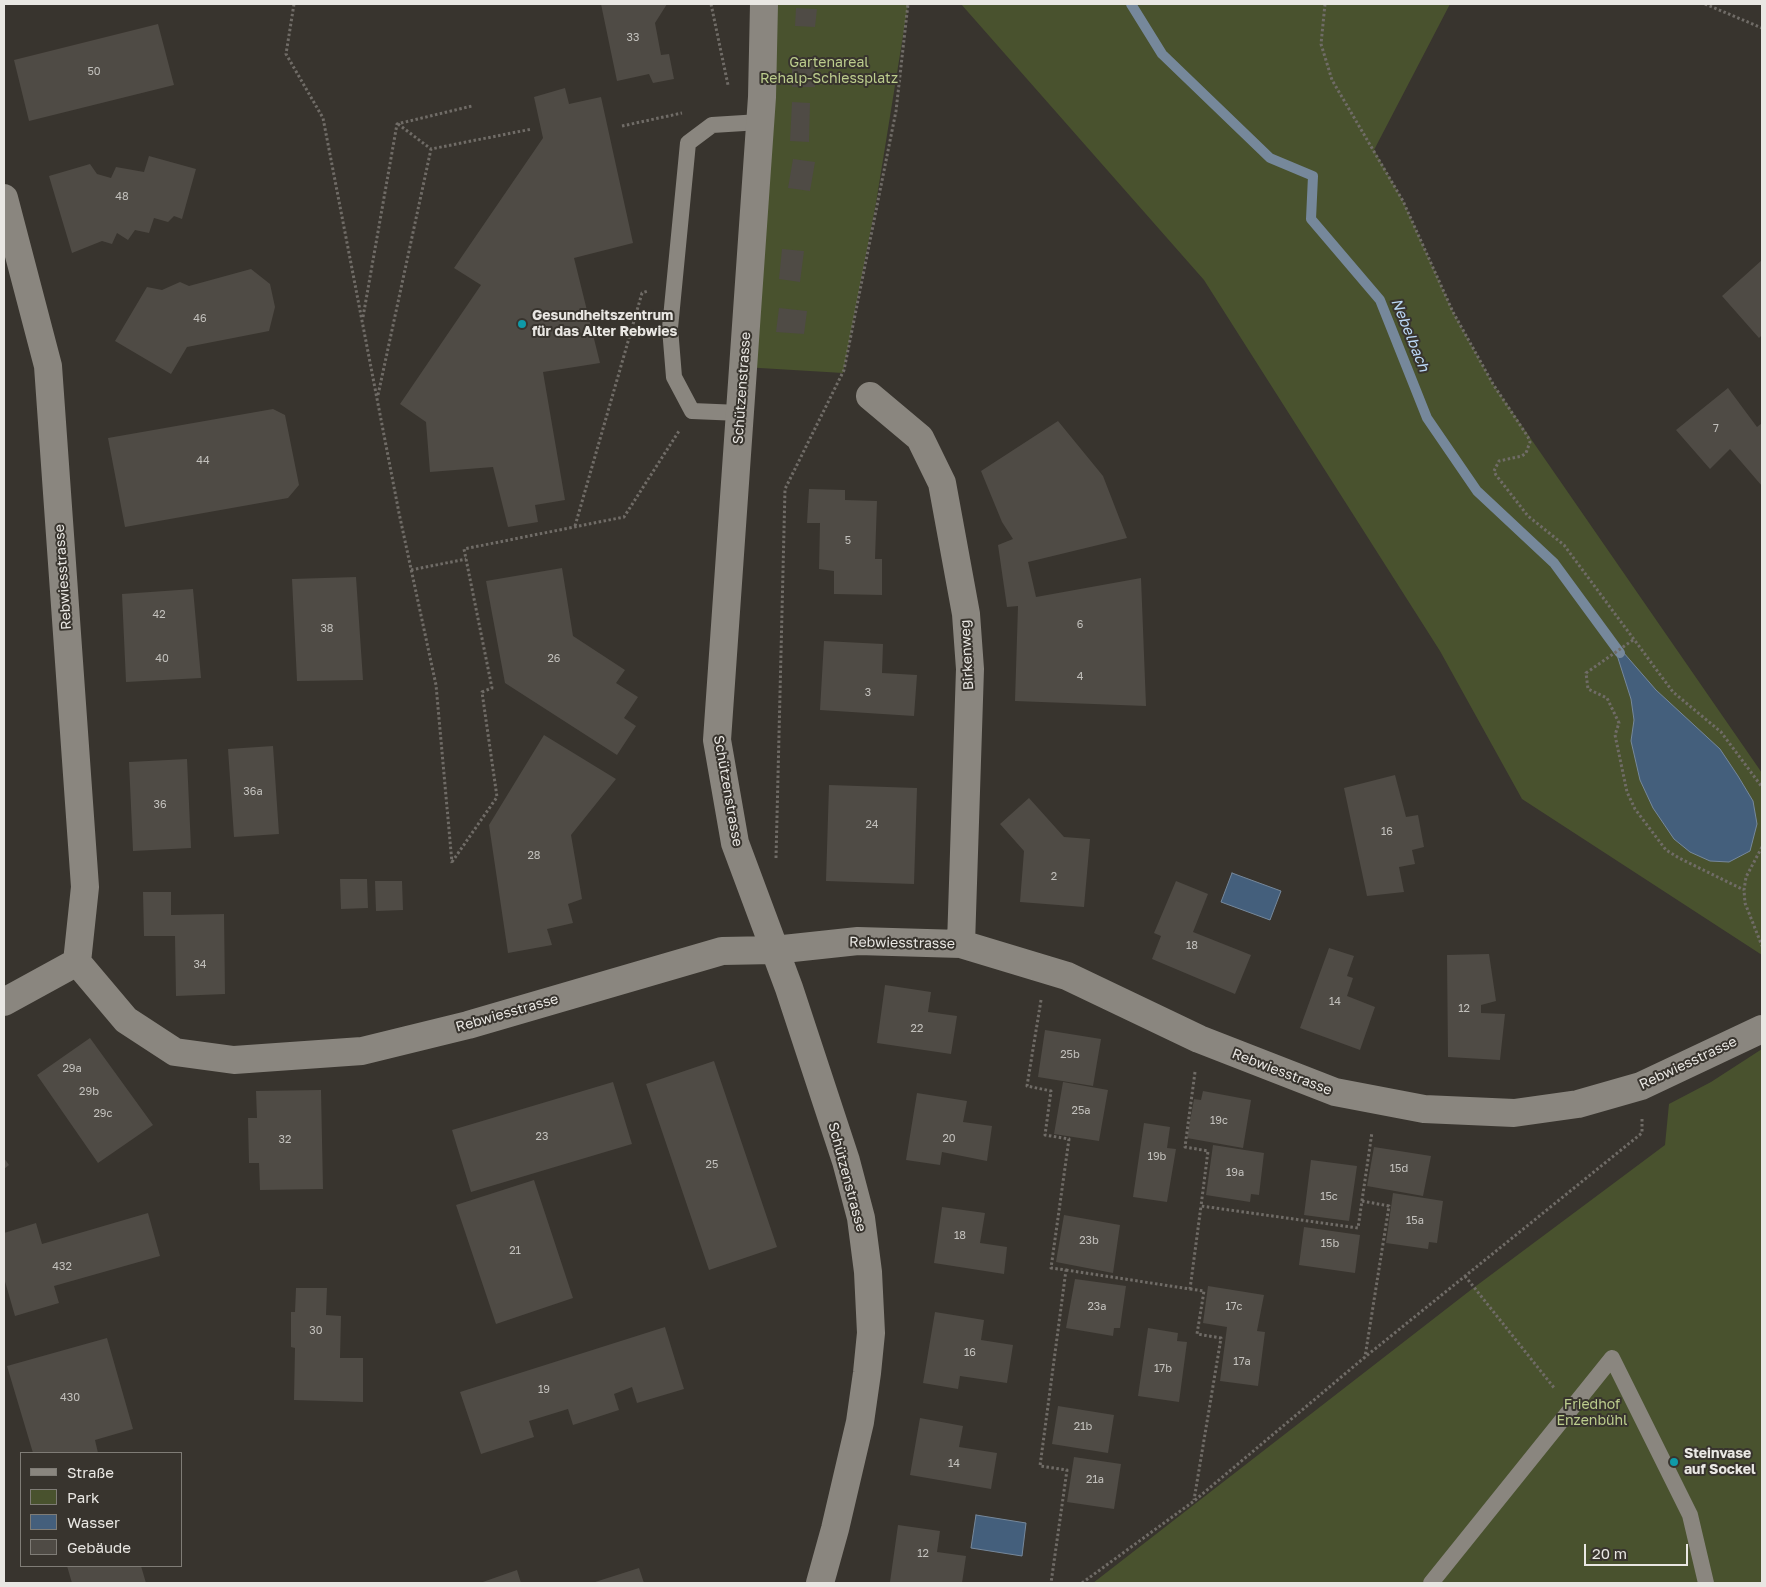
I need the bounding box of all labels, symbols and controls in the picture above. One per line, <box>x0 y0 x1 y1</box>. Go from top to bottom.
house number: 33 <box>627 31 639 45</box>
park label: Gartenareal Rehalp-Schiessplatz <box>760 55 898 88</box>
house number: 50 <box>87 65 101 79</box>
house number: 48 <box>115 190 129 204</box>
water label: Nebelbach <box>1387 296 1433 374</box>
place label: Gesundheitszentrum für das Alter Rebwies <box>532 308 677 341</box>
house number: 46 <box>193 312 207 326</box>
marker: Gesundheitszentrum für das Alter Rebwies <box>516 318 528 330</box>
street label: Schützenstrasse <box>730 331 754 445</box>
house number: 7 <box>1713 422 1719 436</box>
house number: 44 <box>196 454 210 468</box>
street label: Rebwiesstrasse <box>51 524 75 630</box>
house number: 5 <box>845 534 851 548</box>
house number: 42 <box>152 608 166 622</box>
house number: 6 <box>1077 618 1083 632</box>
street label: Birkenweg <box>957 619 977 691</box>
house number: 38 <box>320 622 334 636</box>
house number: 40 <box>155 652 169 666</box>
house number: 26 <box>547 652 561 666</box>
house number: 4 <box>1077 670 1083 684</box>
house number: 3 <box>865 686 871 700</box>
street label: Schützenstrasse <box>710 734 746 848</box>
house number: 36a <box>243 785 263 799</box>
house number: 36 <box>153 798 167 812</box>
house number: 24 <box>865 818 879 832</box>
house number: 16 <box>1381 825 1393 839</box>
house number: 28 <box>527 849 541 863</box>
house number: 2 <box>1051 870 1057 884</box>
street label: Rebwiesstrasse <box>849 934 955 952</box>
house number: 18 <box>1186 939 1198 953</box>
house number: 34 <box>193 958 207 972</box>
street label: Rebwiesstrasse <box>454 990 560 1036</box>
house number: 14 <box>1329 995 1341 1009</box>
house number: 12 <box>1458 1002 1470 1016</box>
house number: 22 <box>911 1022 923 1036</box>
street label: Rebwiesstrasse <box>1637 1033 1739 1093</box>
street label: Rebwiesstrasse <box>1230 1045 1334 1099</box>
house number: 25b <box>1060 1048 1080 1062</box>
house number: 29a <box>62 1062 82 1076</box>
house number: 29b <box>79 1085 99 1099</box>
house number: 25a <box>1072 1104 1090 1118</box>
house number: 29c <box>93 1107 113 1121</box>
house number: 19c <box>1210 1114 1228 1128</box>
street label: Schützenstrasse <box>824 1120 870 1234</box>
house number: 23 <box>536 1130 548 1144</box>
house number: 20 <box>942 1132 956 1146</box>
house number: 32 <box>279 1133 291 1147</box>
house number: 19b <box>1148 1150 1166 1164</box>
house number: 25 <box>706 1158 718 1172</box>
house number: 15d <box>1390 1162 1408 1176</box>
house number: 19a <box>1226 1166 1244 1180</box>
house number: 15c <box>1320 1190 1338 1204</box>
house number: 15a <box>1406 1214 1424 1228</box>
house number: 18 <box>954 1229 966 1243</box>
house number: 23b <box>1079 1234 1099 1248</box>
house number: 15b <box>1321 1237 1339 1251</box>
house number: 21 <box>509 1244 521 1258</box>
house number: 432 <box>52 1260 72 1274</box>
house number: 23a <box>1087 1300 1107 1314</box>
house number: 17c <box>1225 1300 1243 1314</box>
house number: 30 <box>309 1324 323 1338</box>
house number: 16 <box>964 1346 976 1360</box>
house number: 17a <box>1233 1355 1251 1369</box>
house number: 17b <box>1154 1362 1172 1376</box>
house number: 19 <box>538 1383 550 1397</box>
house number: 430 <box>60 1391 80 1405</box>
park label: Friedhof Enzenbühl <box>1556 1397 1628 1430</box>
house number: 21b <box>1074 1420 1092 1434</box>
place label: Steinvase auf Sockel <box>1684 1446 1756 1478</box>
legend <box>20 1452 182 1567</box>
marker: Steinvase auf Sockel <box>1668 1456 1680 1468</box>
house number: 14 <box>948 1457 960 1471</box>
text: Straße <box>67 1463 114 1481</box>
house number: 21a <box>1086 1473 1104 1487</box>
text: Park <box>67 1488 99 1506</box>
text: Wasser <box>67 1513 120 1531</box>
scale bar <box>1586 1534 1690 1566</box>
text: Gebäude <box>67 1538 131 1556</box>
text: 20 m <box>1592 1544 1627 1562</box>
house number: 12 <box>917 1547 929 1561</box>

